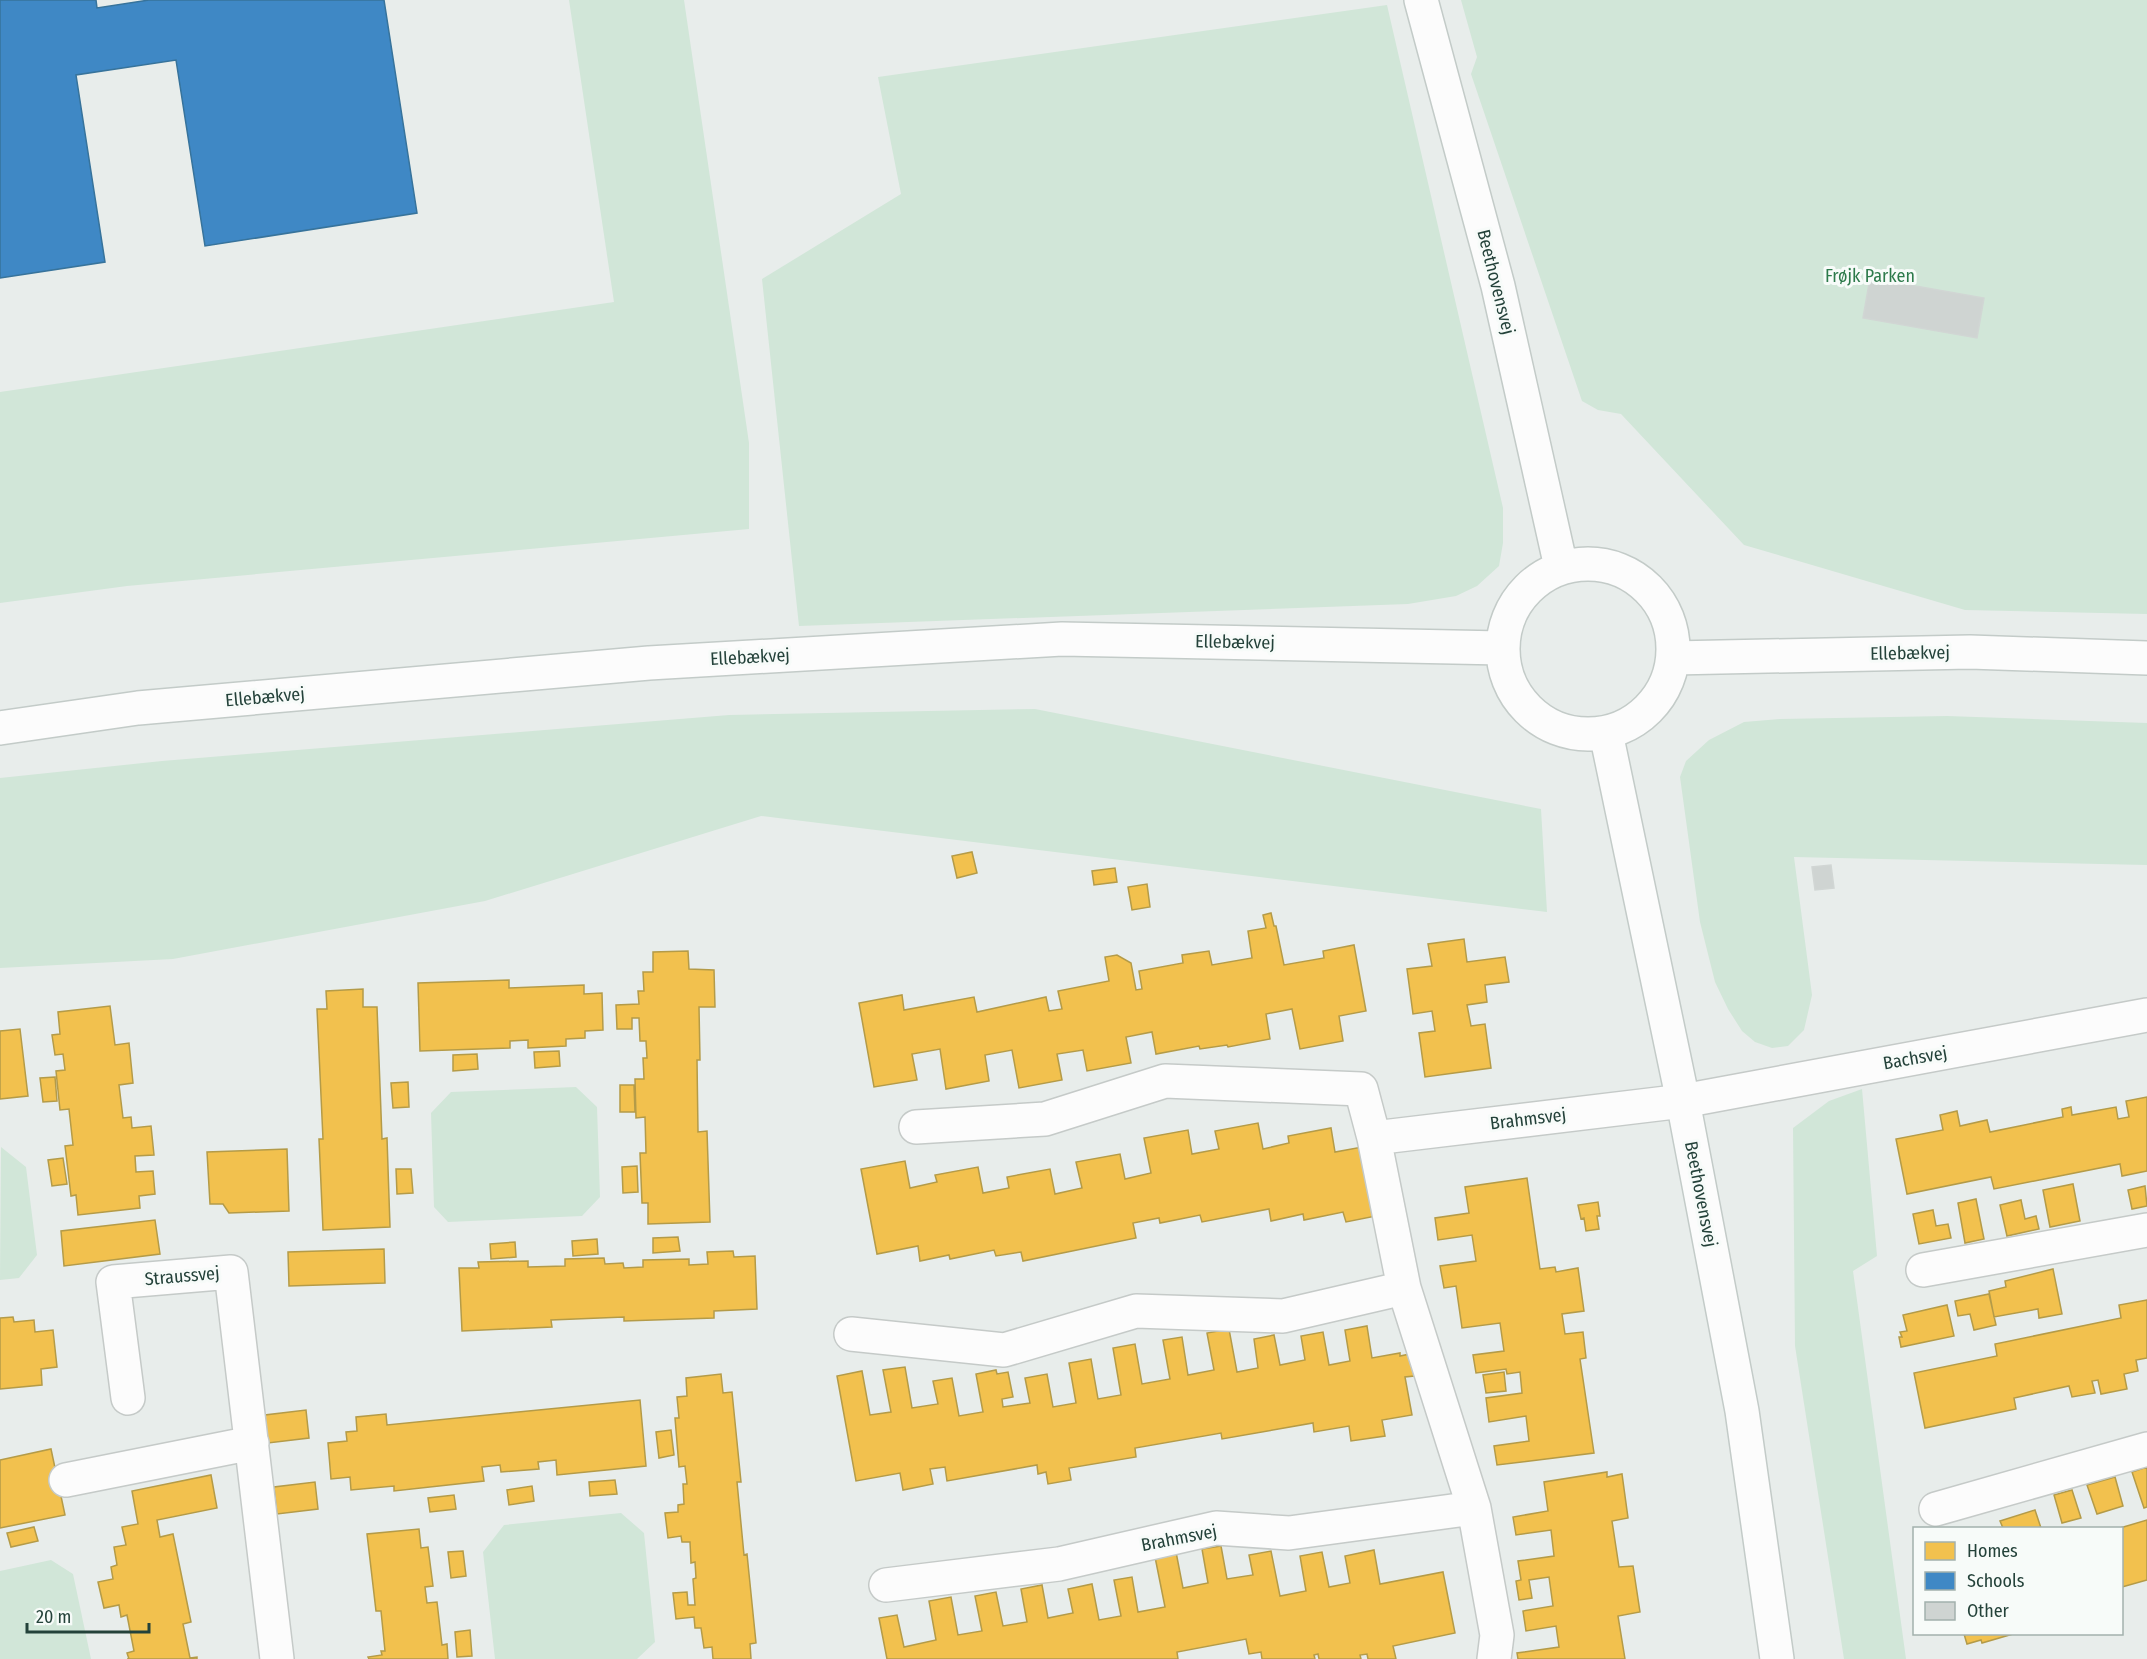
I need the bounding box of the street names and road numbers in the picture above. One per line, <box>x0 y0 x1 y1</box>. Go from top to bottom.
street label: Beethovensvej <box>1472 227 1520 337</box>
street label: Ellebækvej <box>1195 630 1275 654</box>
street label: Ellebækvej <box>1870 641 1950 665</box>
street label: Ellebækvej <box>710 644 790 670</box>
street label: Ellebækvej <box>224 683 306 711</box>
street label: Bachsvej <box>1881 1042 1949 1074</box>
street label: Brahmsvej <box>1489 1103 1567 1135</box>
street label: Beethovensvej <box>1680 1139 1722 1249</box>
street label: Straussvej <box>144 1262 220 1290</box>
street label: Brahmsvej <box>1139 1520 1219 1556</box>

